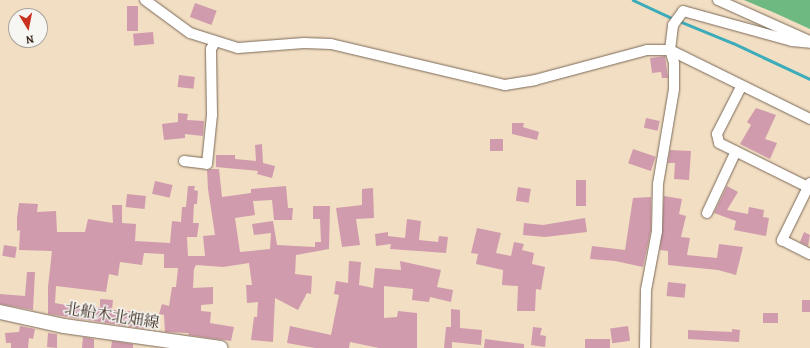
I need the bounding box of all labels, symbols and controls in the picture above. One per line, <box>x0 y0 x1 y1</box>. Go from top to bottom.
north arrow <box>8 8 48 48</box>
text: N <box>25 31 35 47</box>
street label: 北船木北畑線 <box>63 299 161 333</box>

